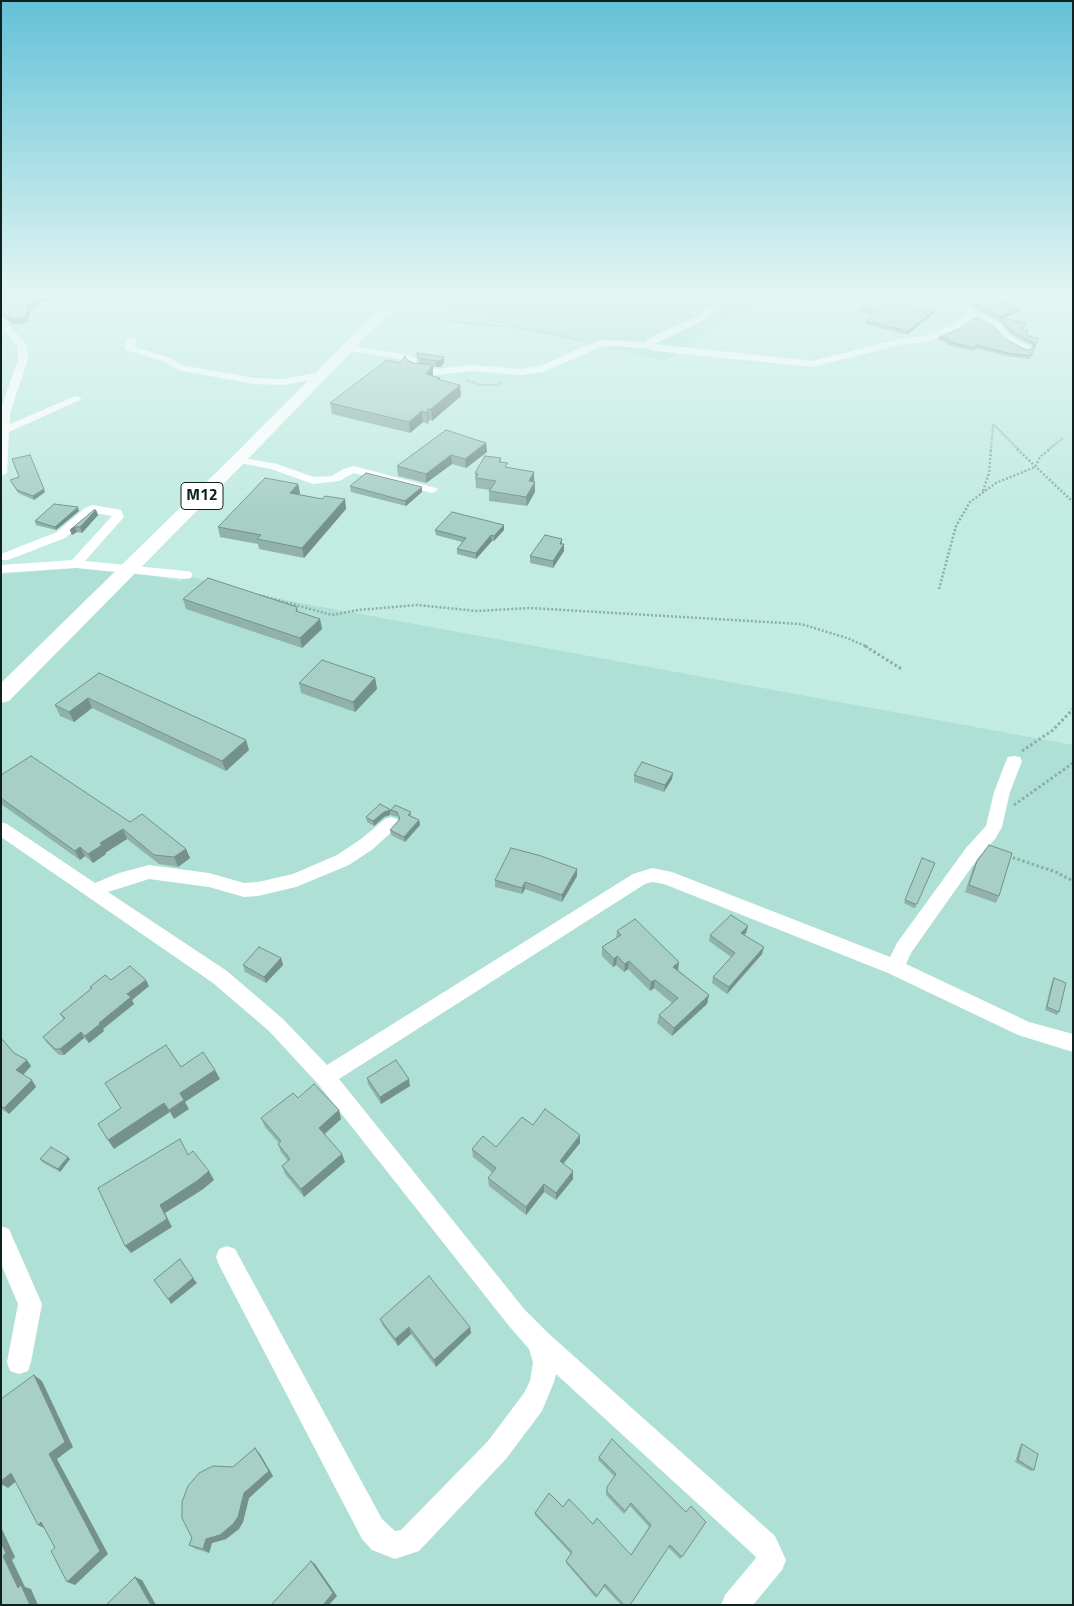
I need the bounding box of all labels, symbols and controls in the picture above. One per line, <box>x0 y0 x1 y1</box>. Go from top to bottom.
road number: M12 <box>181 482 223 510</box>

